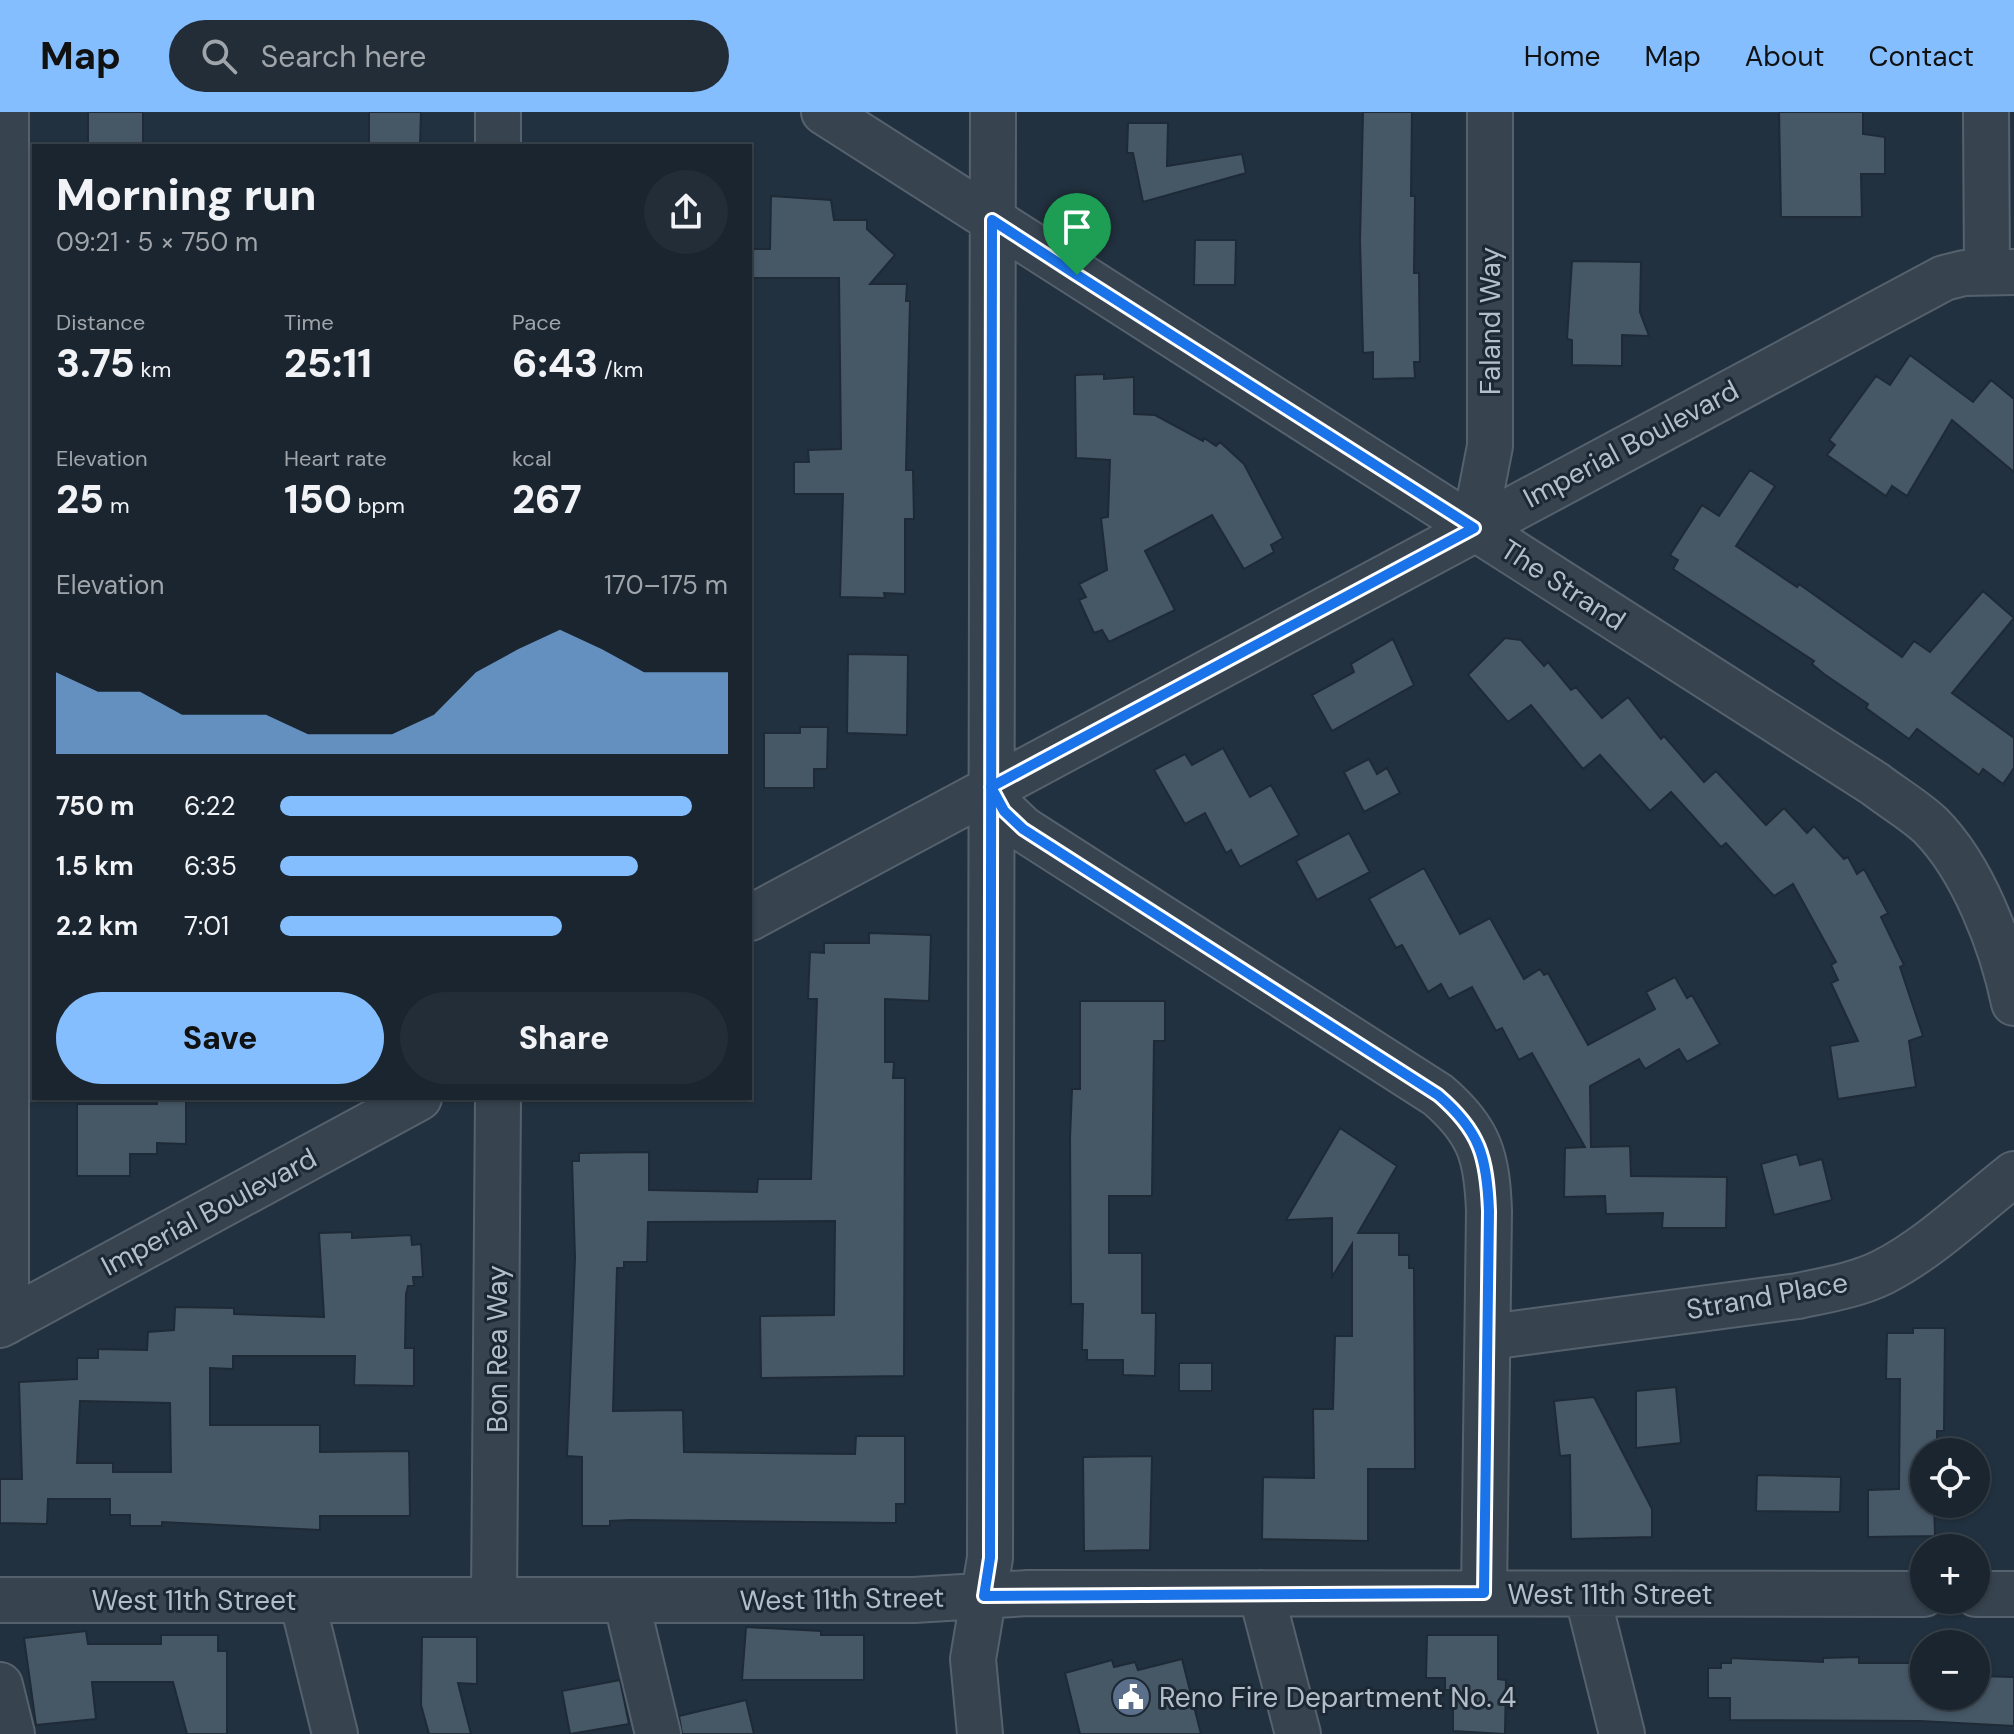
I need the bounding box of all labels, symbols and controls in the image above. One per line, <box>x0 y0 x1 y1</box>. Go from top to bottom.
search box <box>169 20 729 92</box>
text: Map <box>40 31 121 81</box>
icon: search <box>197 34 241 78</box>
text: Search here <box>261 37 426 76</box>
text: Home <box>1524 38 1600 75</box>
text: Map <box>1644 38 1701 75</box>
text: About <box>1745 38 1824 75</box>
text: Contact <box>1868 38 1974 75</box>
text: Morning run <box>56 166 317 224</box>
button: share <box>644 170 728 254</box>
pin <box>1043 193 1111 275</box>
icon: arrive <box>1055 205 1099 249</box>
text: 09:21 · 5 × 750 m <box>56 225 258 259</box>
street label: Faland Way <box>1472 247 1509 395</box>
text: Distance <box>56 308 145 337</box>
text: Time <box>284 308 334 337</box>
text: Pace <box>512 308 561 337</box>
text: 3.75 <box>56 337 135 389</box>
text: 25:11 <box>284 337 372 389</box>
text: 6:43 <box>512 337 598 389</box>
text: km <box>135 355 171 384</box>
text: /km <box>598 355 643 384</box>
street label: Imperial Boulevard <box>1517 372 1745 516</box>
text: Elevation <box>56 444 148 473</box>
text: Heart rate <box>284 444 387 473</box>
text: kcal <box>512 444 552 473</box>
text: 25 <box>56 473 104 525</box>
text: 150 <box>284 473 352 525</box>
text: 267 <box>512 473 582 525</box>
text: m <box>104 491 130 520</box>
text: bpm <box>352 491 405 520</box>
street label: The Strand <box>1494 531 1632 639</box>
text: Elevation <box>56 568 164 602</box>
text: 170–175 m <box>604 568 728 602</box>
text: 750 m <box>56 789 134 823</box>
text: 6:22 <box>184 789 236 823</box>
text: 1.5 km <box>56 849 134 883</box>
text: 6:35 <box>184 849 237 883</box>
text: 2.2 km <box>56 909 138 943</box>
text: 7:01 <box>184 909 229 943</box>
button: Save <box>56 992 384 1084</box>
button: Share <box>400 992 728 1084</box>
street label: Imperial Boulevard <box>95 1140 323 1284</box>
street label: Strand Place <box>1683 1264 1851 1328</box>
street label: Bon Rea Way <box>479 1265 516 1433</box>
map controls <box>1910 1438 1990 1710</box>
button: locate <box>1910 1438 1990 1518</box>
button: + <box>1910 1534 1990 1614</box>
street label: West 11th Street <box>1508 1576 1712 1613</box>
street label: West 11th Street <box>739 1579 945 1619</box>
street label: West 11th Street <box>92 1582 296 1619</box>
button: − <box>1910 1630 1990 1710</box>
public building icon: Reno Fire Department No. 4 <box>1110 1676 1152 1718</box>
place label: Reno Fire Department No. 4 <box>1159 1679 1516 1716</box>

